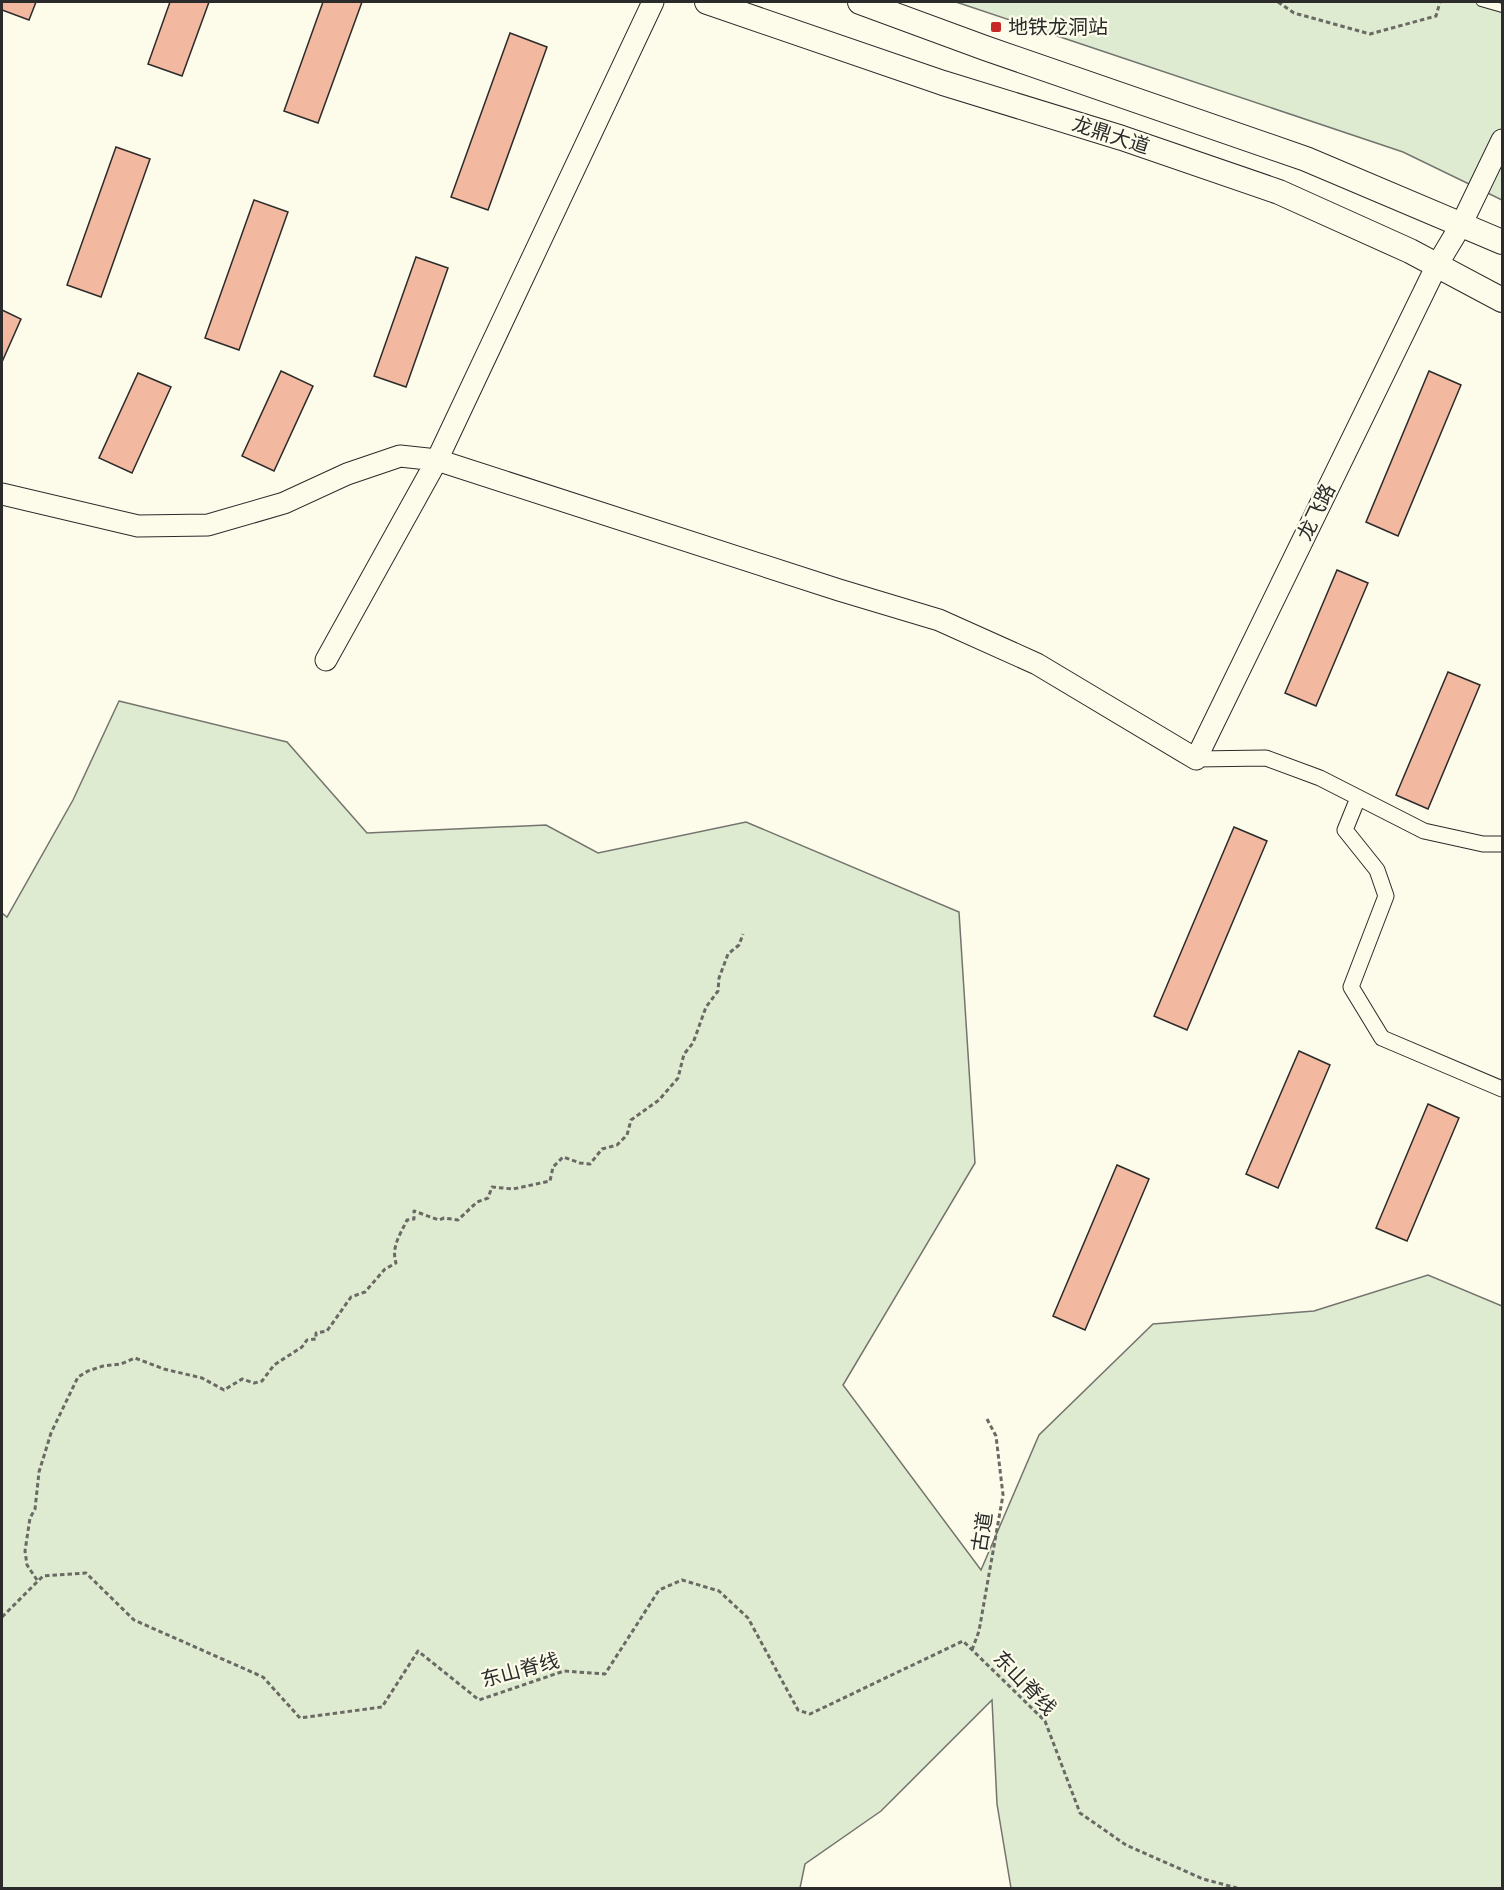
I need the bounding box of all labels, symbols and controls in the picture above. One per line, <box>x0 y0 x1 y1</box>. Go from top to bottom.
place label: 地铁龙洞站 <box>1008 16 1108 38</box>
marker: 地铁龙洞站 <box>989 20 1003 34</box>
street label: 龙鼎大道 <box>1070 112 1152 158</box>
street label: 龙飞路 <box>1293 480 1339 544</box>
street label: 古道 <box>968 1511 996 1553</box>
street label: 东山脊线 <box>989 1647 1061 1719</box>
street label: 东山脊线 <box>479 1649 561 1691</box>

